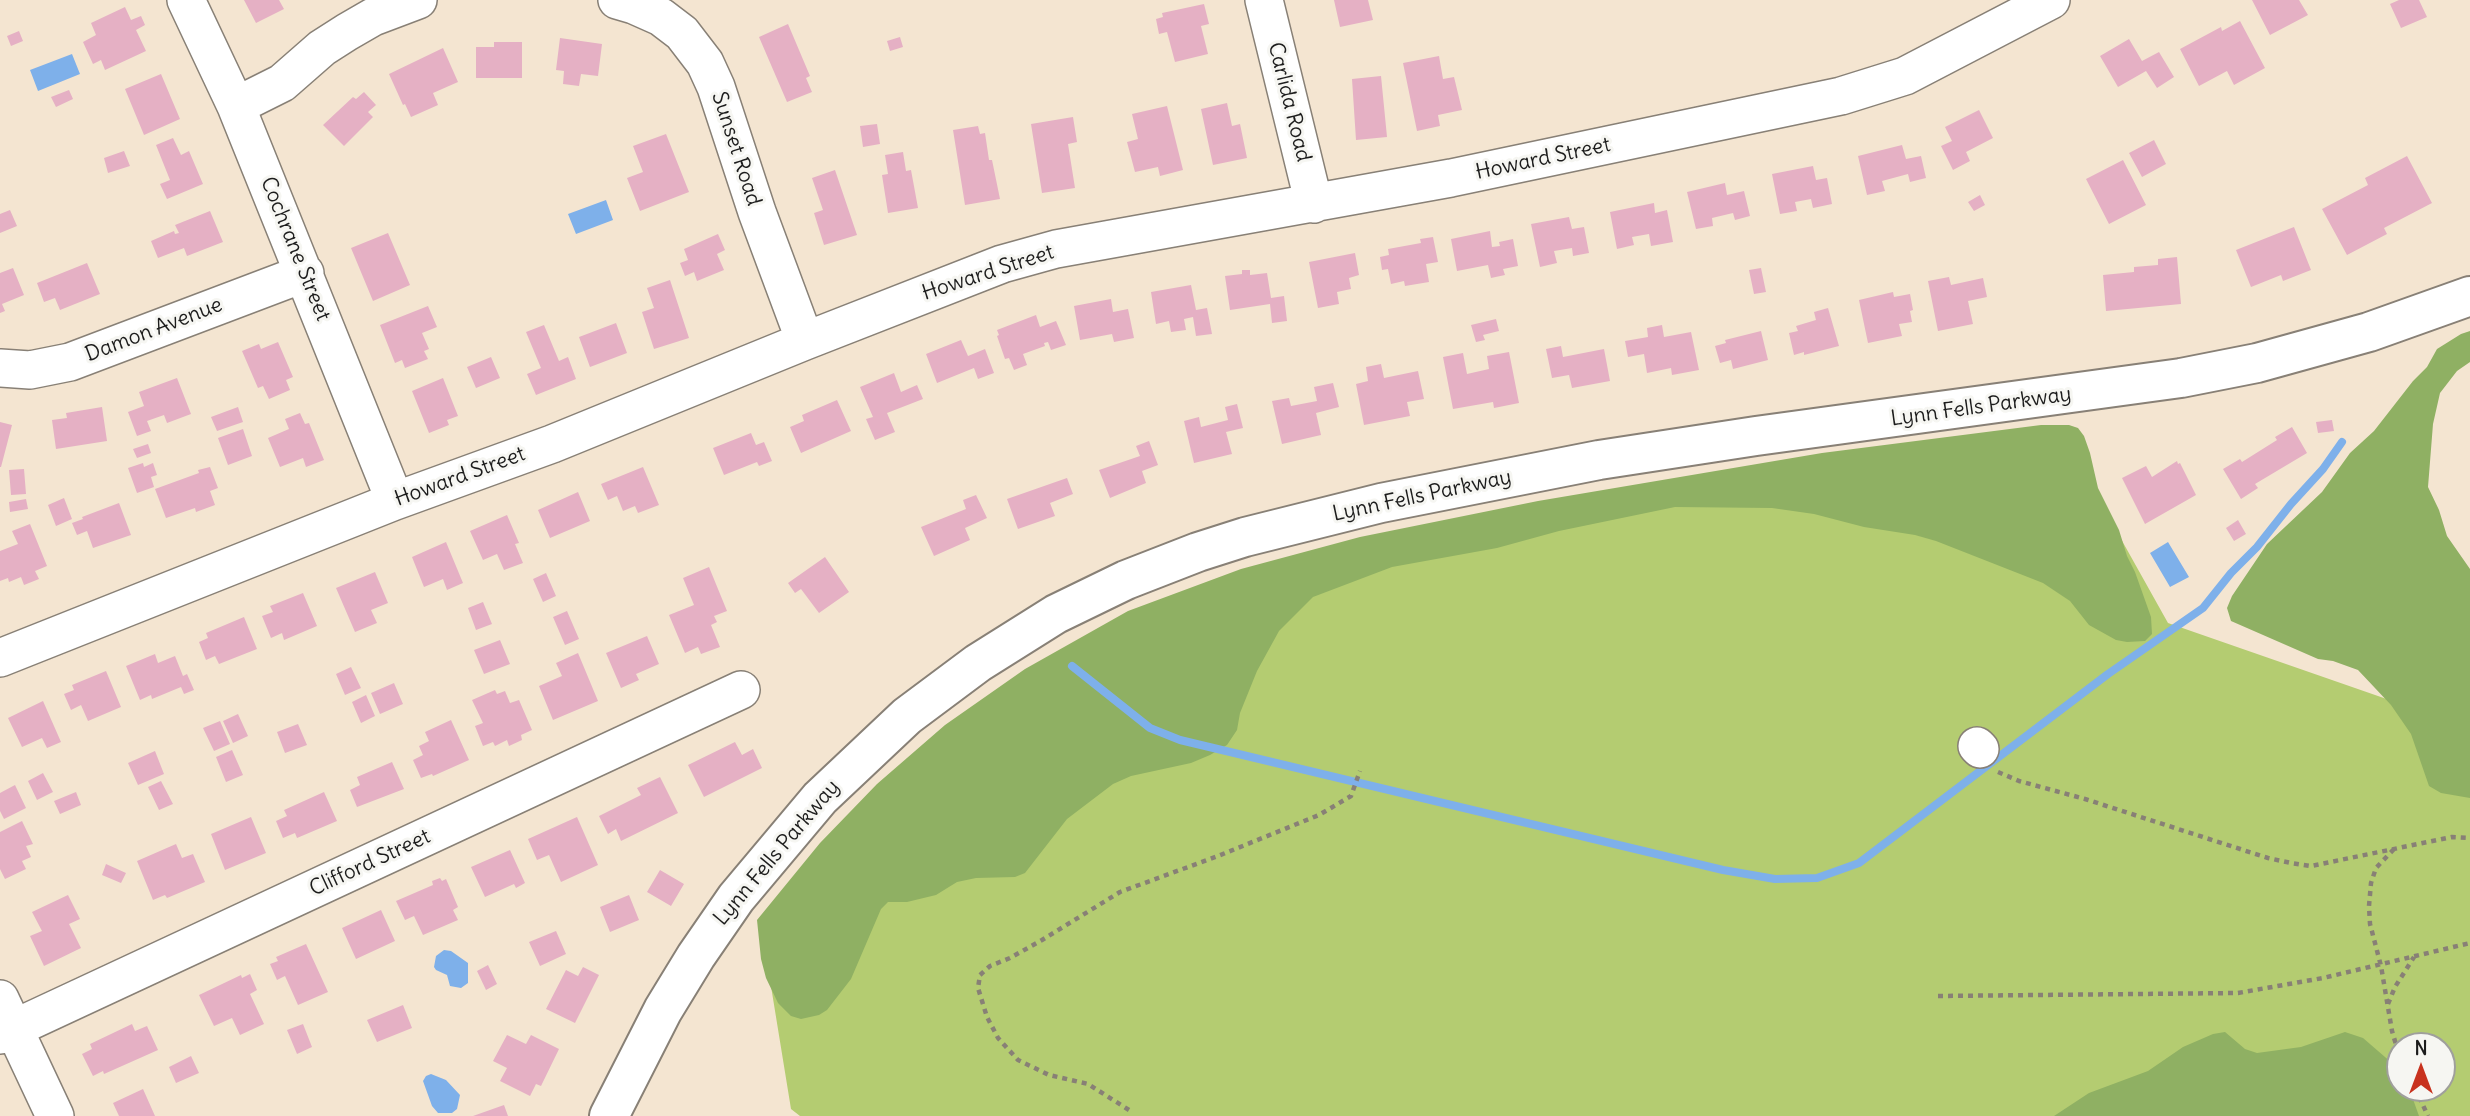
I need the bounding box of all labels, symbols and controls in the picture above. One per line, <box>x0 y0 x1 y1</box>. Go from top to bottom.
street label: Carlida Road <box>1262 40 1316 164</box>
street label: Sunset Road <box>706 89 766 209</box>
street label: Howard Street <box>1473 132 1613 186</box>
street label: Cochrane Street <box>255 173 335 325</box>
street label: Howard Street <box>919 240 1057 306</box>
street label: Damon Avenue <box>82 292 226 368</box>
street label: Lynn Fells Parkway <box>1889 382 2073 432</box>
street label: Howard Street <box>391 442 529 512</box>
street label: Lynn Fells Parkway <box>1330 465 1514 527</box>
street label: Lynn Fells Parkway <box>709 775 845 931</box>
street label: Clifford Street <box>306 824 434 902</box>
north arrow <box>2386 1032 2456 1102</box>
text: N <box>2414 1036 2428 1060</box>

